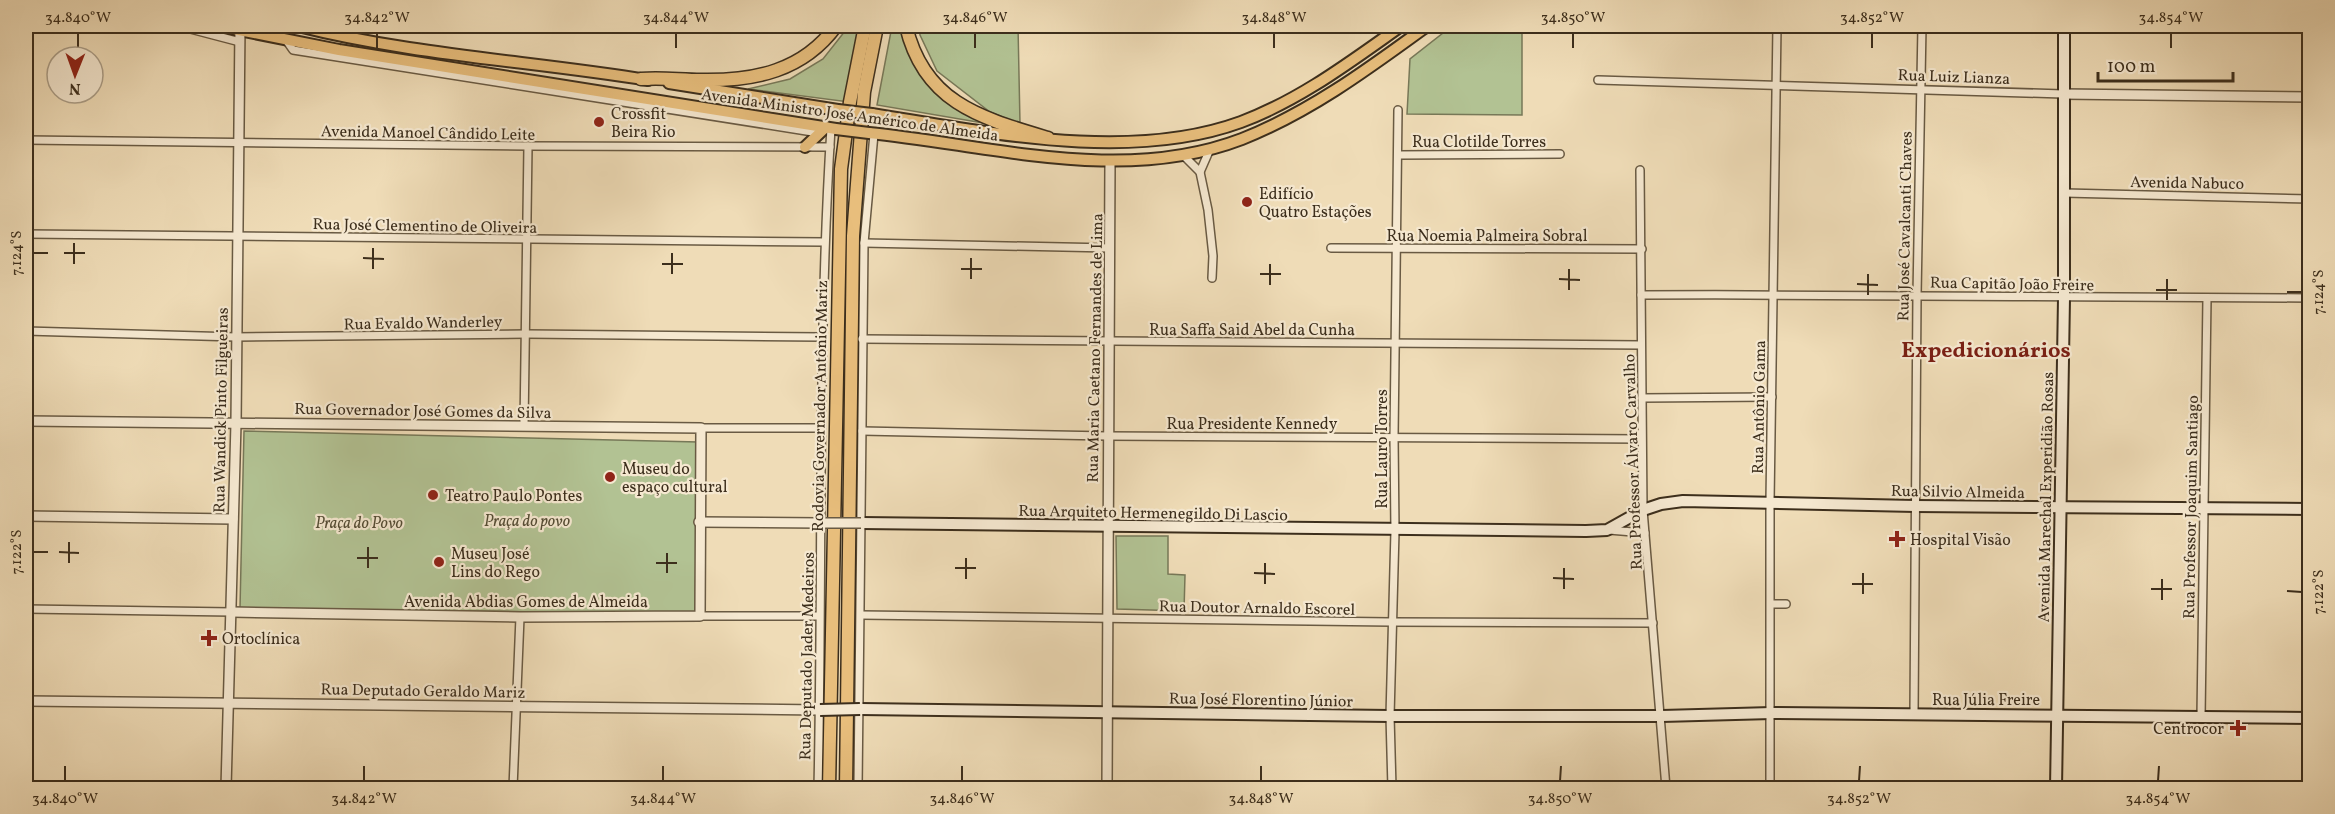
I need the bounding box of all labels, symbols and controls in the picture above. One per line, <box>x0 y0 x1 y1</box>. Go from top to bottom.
text: 34.840°W <box>45 8 111 29</box>
text: 34.842°W <box>344 8 410 29</box>
text: 34.844°W <box>643 8 709 29</box>
text: 34.846°W <box>942 8 1008 29</box>
text: 34.848°W <box>1241 8 1307 29</box>
text: 34.850°W <box>1541 8 1605 29</box>
text: 34.852°W <box>1840 8 1904 29</box>
text: 34.854°W <box>2139 8 2203 29</box>
north arrow <box>45 45 105 105</box>
scale bar <box>2098 45 2233 83</box>
text: 100 m <box>2107 55 2156 80</box>
street label: Rua Luiz Lianza <box>1897 65 2011 91</box>
text: N <box>68 77 81 99</box>
street label: Avenida Ministro José Américo de Almeida <box>700 84 1000 148</box>
place label: Crossfit Beira Rio <box>611 104 676 144</box>
marker: Crossfit Beira Rio <box>592 115 606 129</box>
street label: Avenida Manoel Cândido Leite <box>321 121 535 147</box>
street label: Rua José Cavalcanti Chaves <box>1893 131 1919 321</box>
street label: Rua Clotilde Torres <box>1412 132 1546 154</box>
street label: Avenida Nabuco <box>2130 172 2244 196</box>
place label: Edifício Quatro Estações <box>1259 184 1372 224</box>
marker: Edifício Quatro Estações <box>1240 195 1254 209</box>
street label: Rua Maria Caetano Fernandes de Lima <box>1083 213 1109 483</box>
street label: Rua José Clementino de Oliveira <box>312 214 538 240</box>
street label: Rua Noemia Palmeira Sobral <box>1386 226 1588 248</box>
text: 7.124°S <box>7 230 28 276</box>
text: 7.124°S <box>2309 269 2330 315</box>
street label: Rua Capitão João Freire <box>1930 273 2094 297</box>
street label: Rodovia Governador Antônio Mariz <box>808 280 834 532</box>
street label: Rua Wandick Pinto Filgueiras <box>209 307 235 513</box>
street label: Rua Evaldo Wanderley <box>343 312 503 336</box>
street label: Rua Saffa Said Abel da Cunha <box>1149 320 1355 342</box>
district label: Expedicionários <box>1901 336 2071 367</box>
street label: Rua Antônio Gama <box>1748 340 1772 474</box>
street label: Rua Professor Álvaro Carvalho <box>1619 354 1649 570</box>
street label: Avenida Marechal Experidião Rosas <box>2034 371 2060 623</box>
street label: Rua Lauro Torres <box>1372 389 1394 509</box>
street label: Rua Professor Joaquim Santiago <box>2179 395 2205 619</box>
street label: Rua Governador José Gomes da Silva <box>294 399 552 425</box>
street label: Rua Presidente Kennedy <box>1167 414 1338 436</box>
place label: Museu do espaço cultural <box>622 459 728 499</box>
marker: Museu do espaço cultural <box>603 470 617 484</box>
street label: Rua Silvio Almeida <box>1891 481 2025 505</box>
place label: Teatro Paulo Pontes <box>445 486 582 508</box>
marker: Teatro Paulo Pontes <box>426 488 440 502</box>
street label: Rua Arquiteto Hermenegildo Di Lascio <box>1018 501 1288 527</box>
park label: Praça do povo <box>484 511 571 533</box>
park label: Praça do Povo <box>315 513 403 535</box>
text: 7.122°S <box>7 530 28 575</box>
marker: Hospital Visão <box>1888 530 1906 548</box>
place label: Hospital Visão <box>1910 530 2011 552</box>
place label: Museu José Lins do Rego <box>451 544 540 584</box>
street label: Rua Deputado Jader Medeiros <box>795 552 821 760</box>
marker: Museu José Lins do Rego <box>432 555 446 569</box>
text: 7.122°S <box>2309 570 2330 615</box>
street label: Avenida Abdias Gomes de Almeida <box>404 592 648 614</box>
street label: Rua Doutor Arnaldo Escorel <box>1159 596 1356 622</box>
marker: Ortoclínica <box>200 629 218 647</box>
place label: Ortoclínica <box>222 629 300 651</box>
street label: Rua Deputado Geraldo Mariz <box>320 679 526 705</box>
street label: Rua José Florentino Júnior <box>1169 688 1354 714</box>
street label: Rua Júlia Freire <box>1932 690 2040 712</box>
place label: Centrocor <box>2153 719 2224 741</box>
marker: Centrocor <box>2229 719 2247 737</box>
text: 34.840°W <box>32 789 98 810</box>
text: 34.842°W <box>331 789 397 810</box>
text: 34.844°W <box>630 789 696 810</box>
text: 34.846°W <box>929 789 995 810</box>
text: 34.848°W <box>1228 789 1294 810</box>
text: 34.850°W <box>1528 789 1592 810</box>
text: 34.852°W <box>1827 789 1891 810</box>
text: 34.854°W <box>2126 789 2190 810</box>

